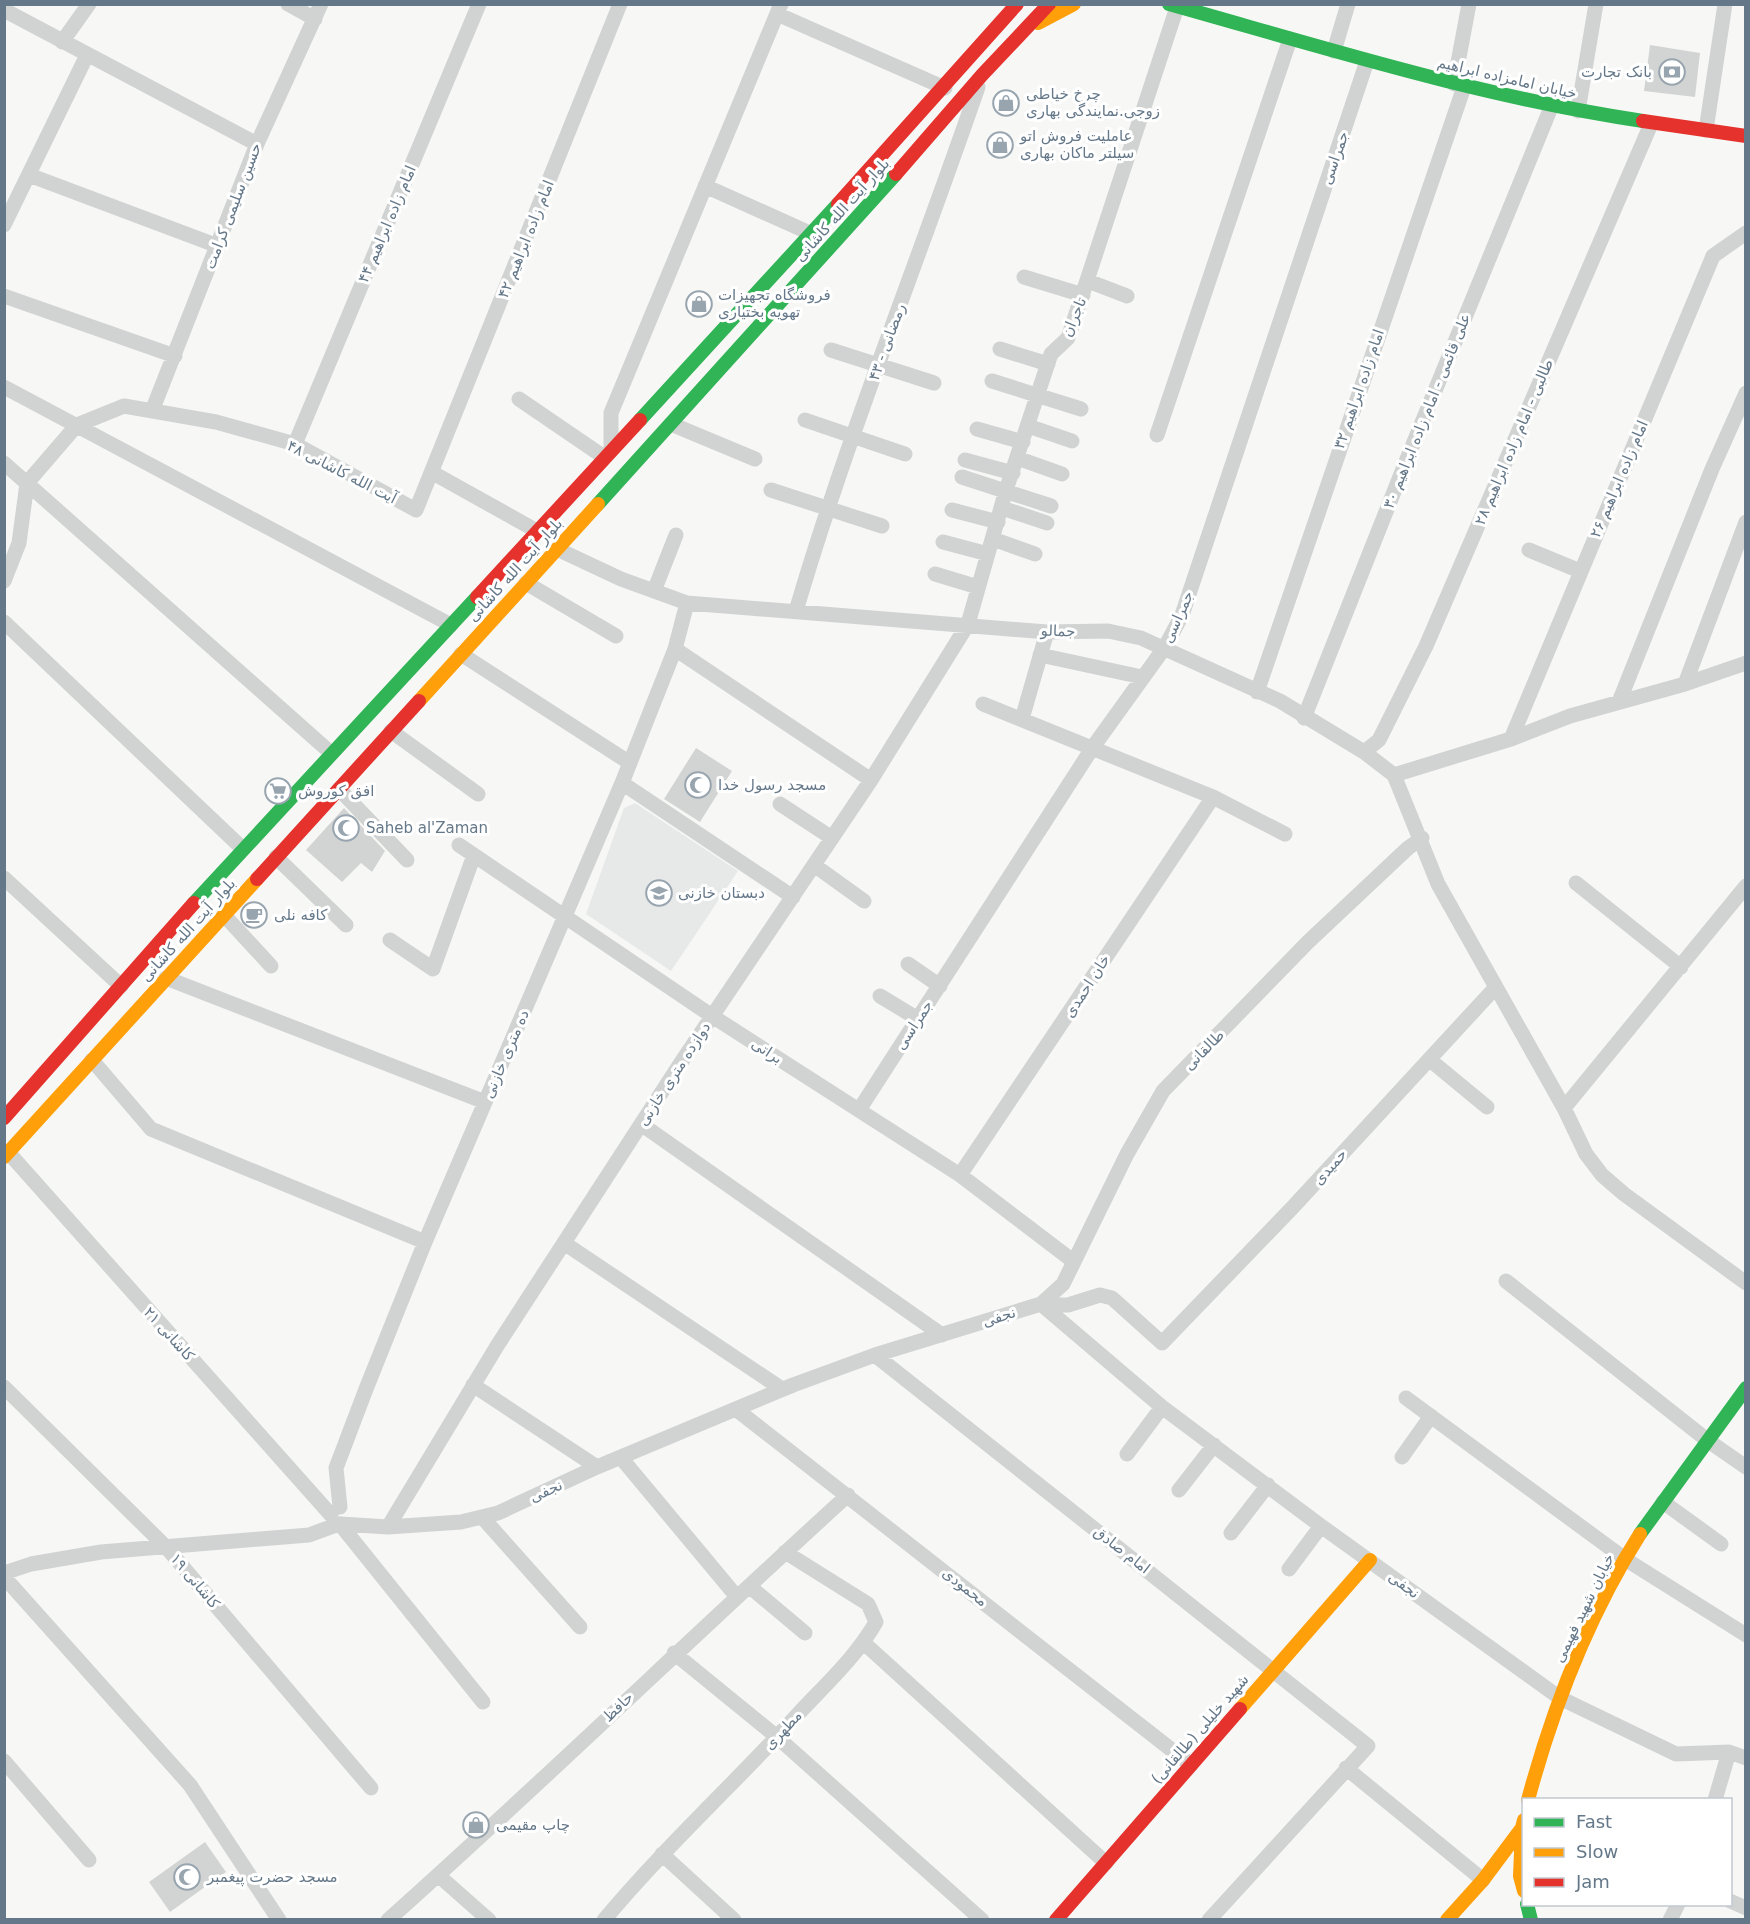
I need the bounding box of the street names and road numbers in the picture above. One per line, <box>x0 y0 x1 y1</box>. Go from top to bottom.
street label: خیابان امامزاده ابراهیم <box>1435 53 1579 103</box>
street label: جمراسی <box>1317 129 1353 187</box>
street label: حسین سلیمی کرامت <box>201 140 265 272</box>
street label: بلوار آیت الله کاشانی <box>791 155 893 265</box>
street label: امام زاده ابراهیم ۴۴ <box>354 163 420 285</box>
street label: امام زاده ابراهیم ۴۲ <box>494 177 558 301</box>
street label: تاجران <box>1058 294 1090 340</box>
street label: رمضانی - ۴۳ <box>865 301 909 383</box>
street label: علی قائمی - امام زاده ابراهیم ۳۰ <box>1380 311 1474 511</box>
street label: امام زاده ابراهیم ۳۲ <box>1330 327 1388 451</box>
street label: طالبی - امام زاده ابراهیم ۲۸ <box>1471 356 1557 528</box>
street label: امام زاده ابراهیم ۲۶ <box>1586 418 1652 540</box>
street label: آیت الله کاشانی ۴۸ <box>284 437 401 508</box>
street label: بلوار آیت الله کاشانی <box>464 515 566 625</box>
street label: جمراسی <box>1158 588 1198 646</box>
street label: جمالو <box>1039 621 1076 641</box>
street label: بلوار آیت الله کاشانی <box>137 875 239 985</box>
street label: خان احمدی <box>1060 951 1114 1021</box>
street label: جمراسی <box>891 997 937 1053</box>
street label: ده متری خازنی <box>479 1007 533 1101</box>
street label: دوازده متری خازنی <box>634 1019 714 1129</box>
street label: طالقانی <box>1180 1026 1228 1074</box>
street label: براتی <box>748 1034 786 1068</box>
street label: حمیدی <box>1309 1145 1351 1189</box>
street label: کاشانی ۲۱ <box>140 1303 198 1365</box>
street label: نجفی <box>980 1303 1018 1331</box>
street label: نجفی <box>527 1476 565 1506</box>
street label: امام صادق <box>1090 1522 1154 1578</box>
street label: کاشانی ۱۹ <box>167 1550 224 1613</box>
street label: خیابان شهید فهیمی <box>1550 1550 1618 1666</box>
street label: محمودی <box>939 1564 991 1610</box>
street label: نجفی <box>1385 1568 1423 1602</box>
street label: شهید خلیلی (طالقانی) <box>1148 1671 1252 1787</box>
street label: حافظ <box>599 1688 637 1726</box>
street label: مطهری <box>760 1707 806 1753</box>

